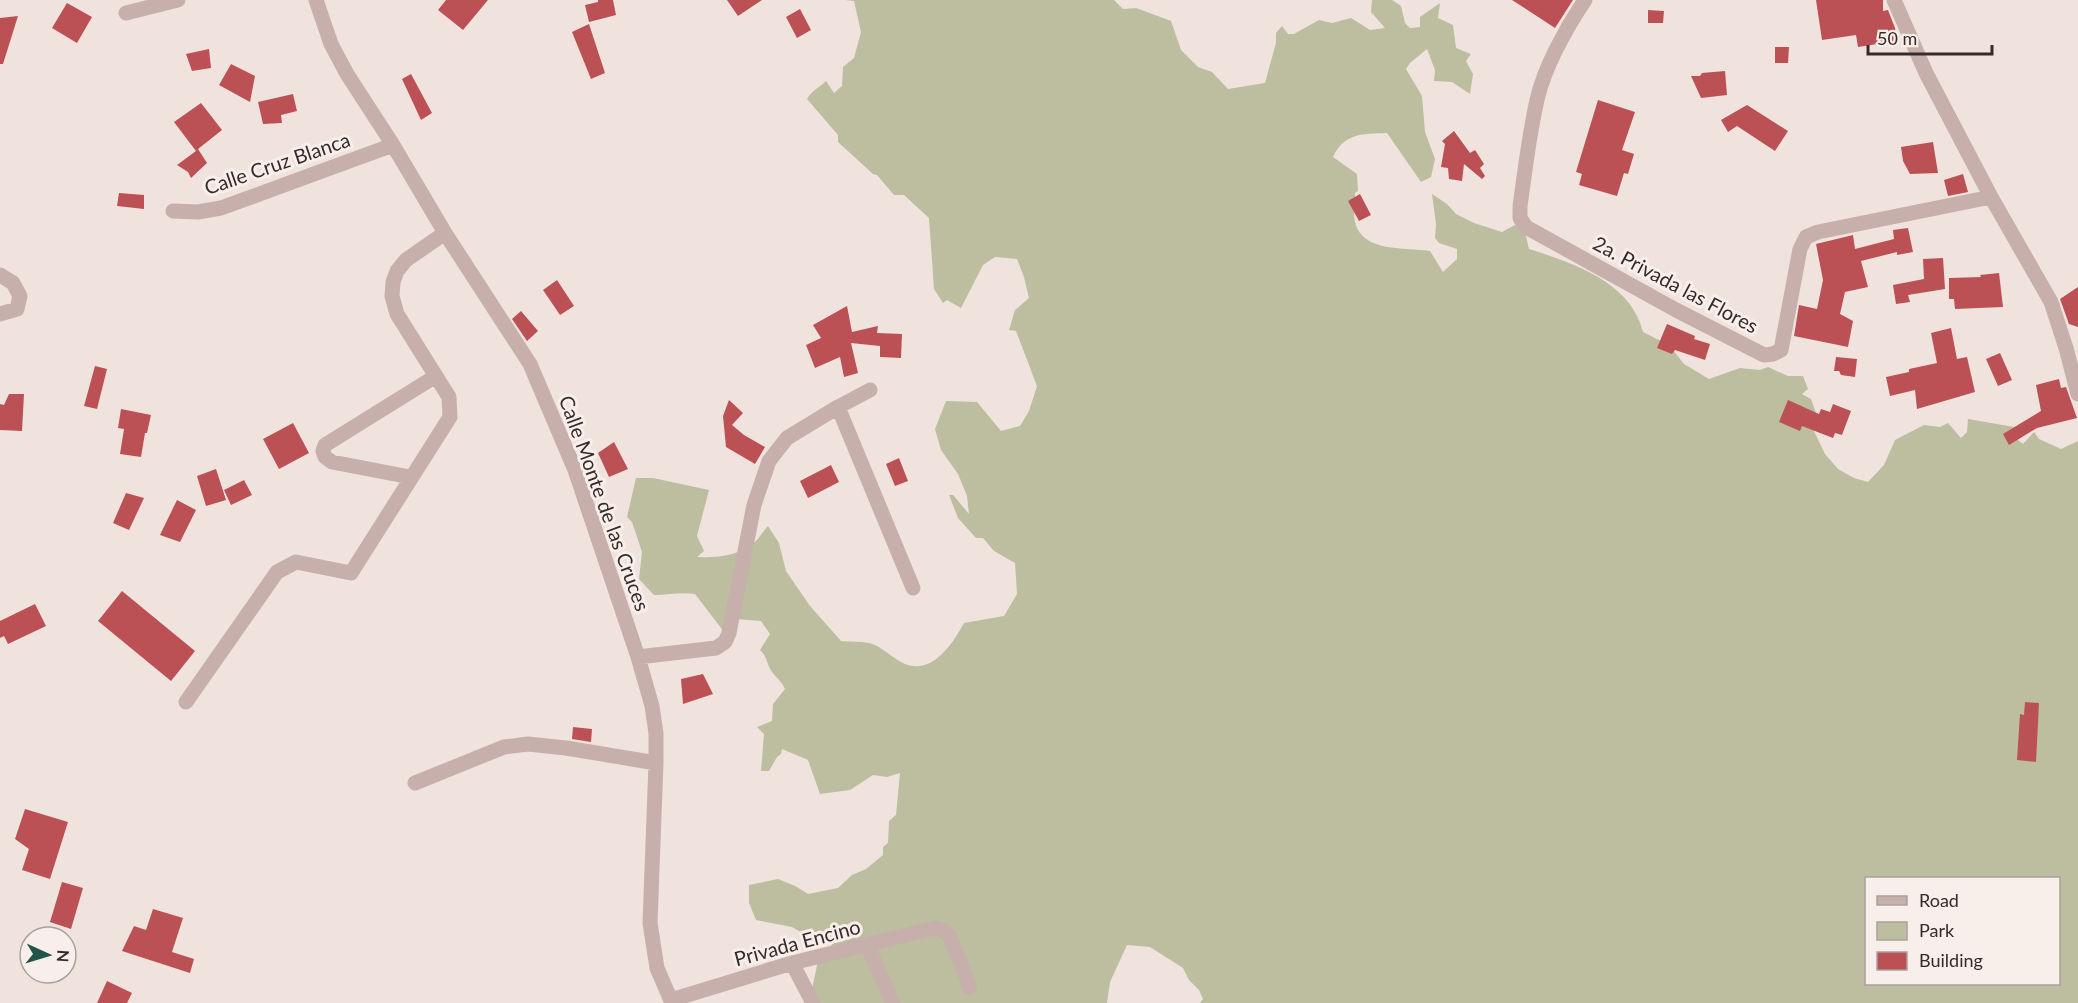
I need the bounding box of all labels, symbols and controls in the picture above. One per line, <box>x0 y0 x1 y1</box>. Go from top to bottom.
scale bar <box>1868 18 1992 56</box>
text: 50 m <box>1877 27 1917 49</box>
street label: Calle Cruz Blanca <box>201 127 353 199</box>
street label: 2a. Privada las Flores <box>1589 230 1763 338</box>
street label: Calle Monte de las Cruces <box>555 392 655 614</box>
legend <box>1865 877 2060 985</box>
text: Road <box>1919 889 1959 911</box>
street label: Privada Encino <box>731 914 863 970</box>
text: Park <box>1919 919 1955 941</box>
north arrow <box>18 925 78 985</box>
text: N <box>54 949 73 963</box>
text: Building <box>1919 949 1983 971</box>

